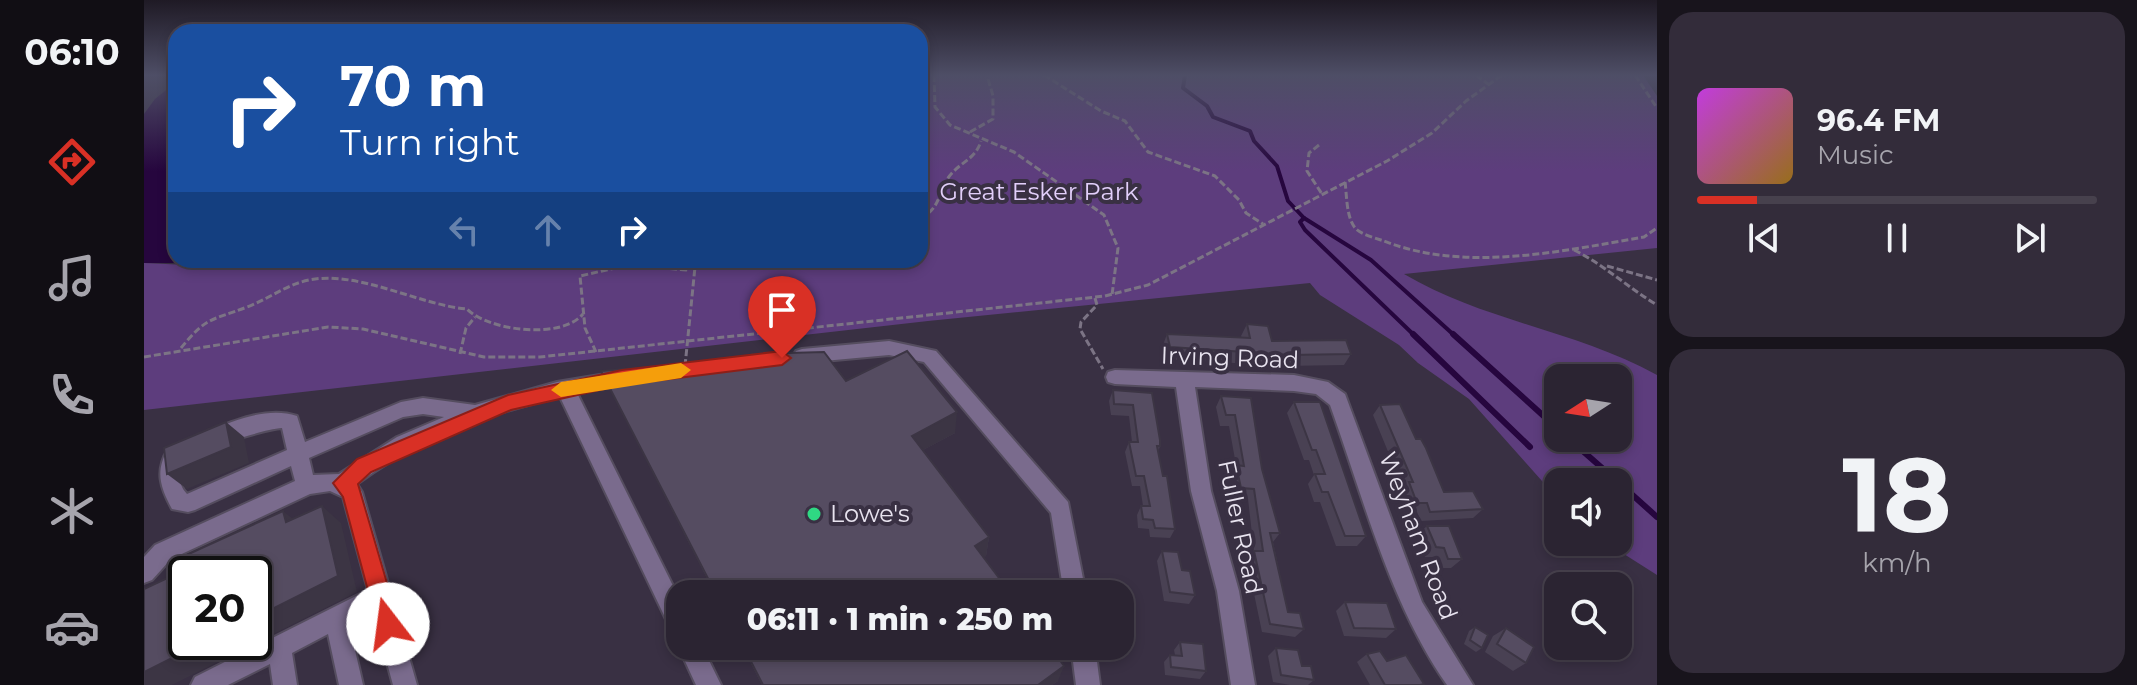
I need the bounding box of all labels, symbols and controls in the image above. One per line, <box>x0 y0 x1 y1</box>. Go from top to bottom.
text: 06:10 <box>24 30 120 74</box>
text: 70 m <box>340 52 486 120</box>
icon: right <box>208 56 312 160</box>
text: 96.4 FM <box>1817 102 1940 139</box>
text: Turn right <box>340 120 520 164</box>
icon: directions <box>44 134 100 190</box>
text: Music <box>1817 139 1894 171</box>
park label: Great Esker Park <box>940 177 1139 206</box>
icon: left <box>442 208 486 252</box>
icon: ahead <box>526 208 570 252</box>
icon: right <box>610 208 654 252</box>
icon: previous <box>1742 216 1786 260</box>
icon: pause <box>1875 216 1919 260</box>
icon: next <box>2008 216 2052 260</box>
icon: music <box>44 250 100 306</box>
pin <box>748 276 816 358</box>
icon: arrive <box>760 288 804 332</box>
street label: Irving Road <box>1160 341 1300 374</box>
north arrow <box>1544 364 1632 452</box>
map controls <box>1544 364 1632 660</box>
icon: phone <box>44 367 100 423</box>
text: 18 <box>1842 431 1952 558</box>
street label: Weyham Road <box>1373 448 1464 624</box>
street label: Fuller Road <box>1212 457 1269 597</box>
button: sound <box>1544 468 1632 556</box>
icon: climate <box>44 483 100 539</box>
place label: Lowe's <box>830 499 910 528</box>
marker: Lowe's <box>805 505 823 523</box>
text: km/h <box>1862 547 1932 579</box>
speed limit sign: 20 <box>168 556 272 660</box>
button: search <box>1544 572 1632 660</box>
position arrow <box>346 582 430 666</box>
icon: car <box>44 599 100 655</box>
text: 06:11 · 1 min · 250 m <box>747 601 1053 638</box>

